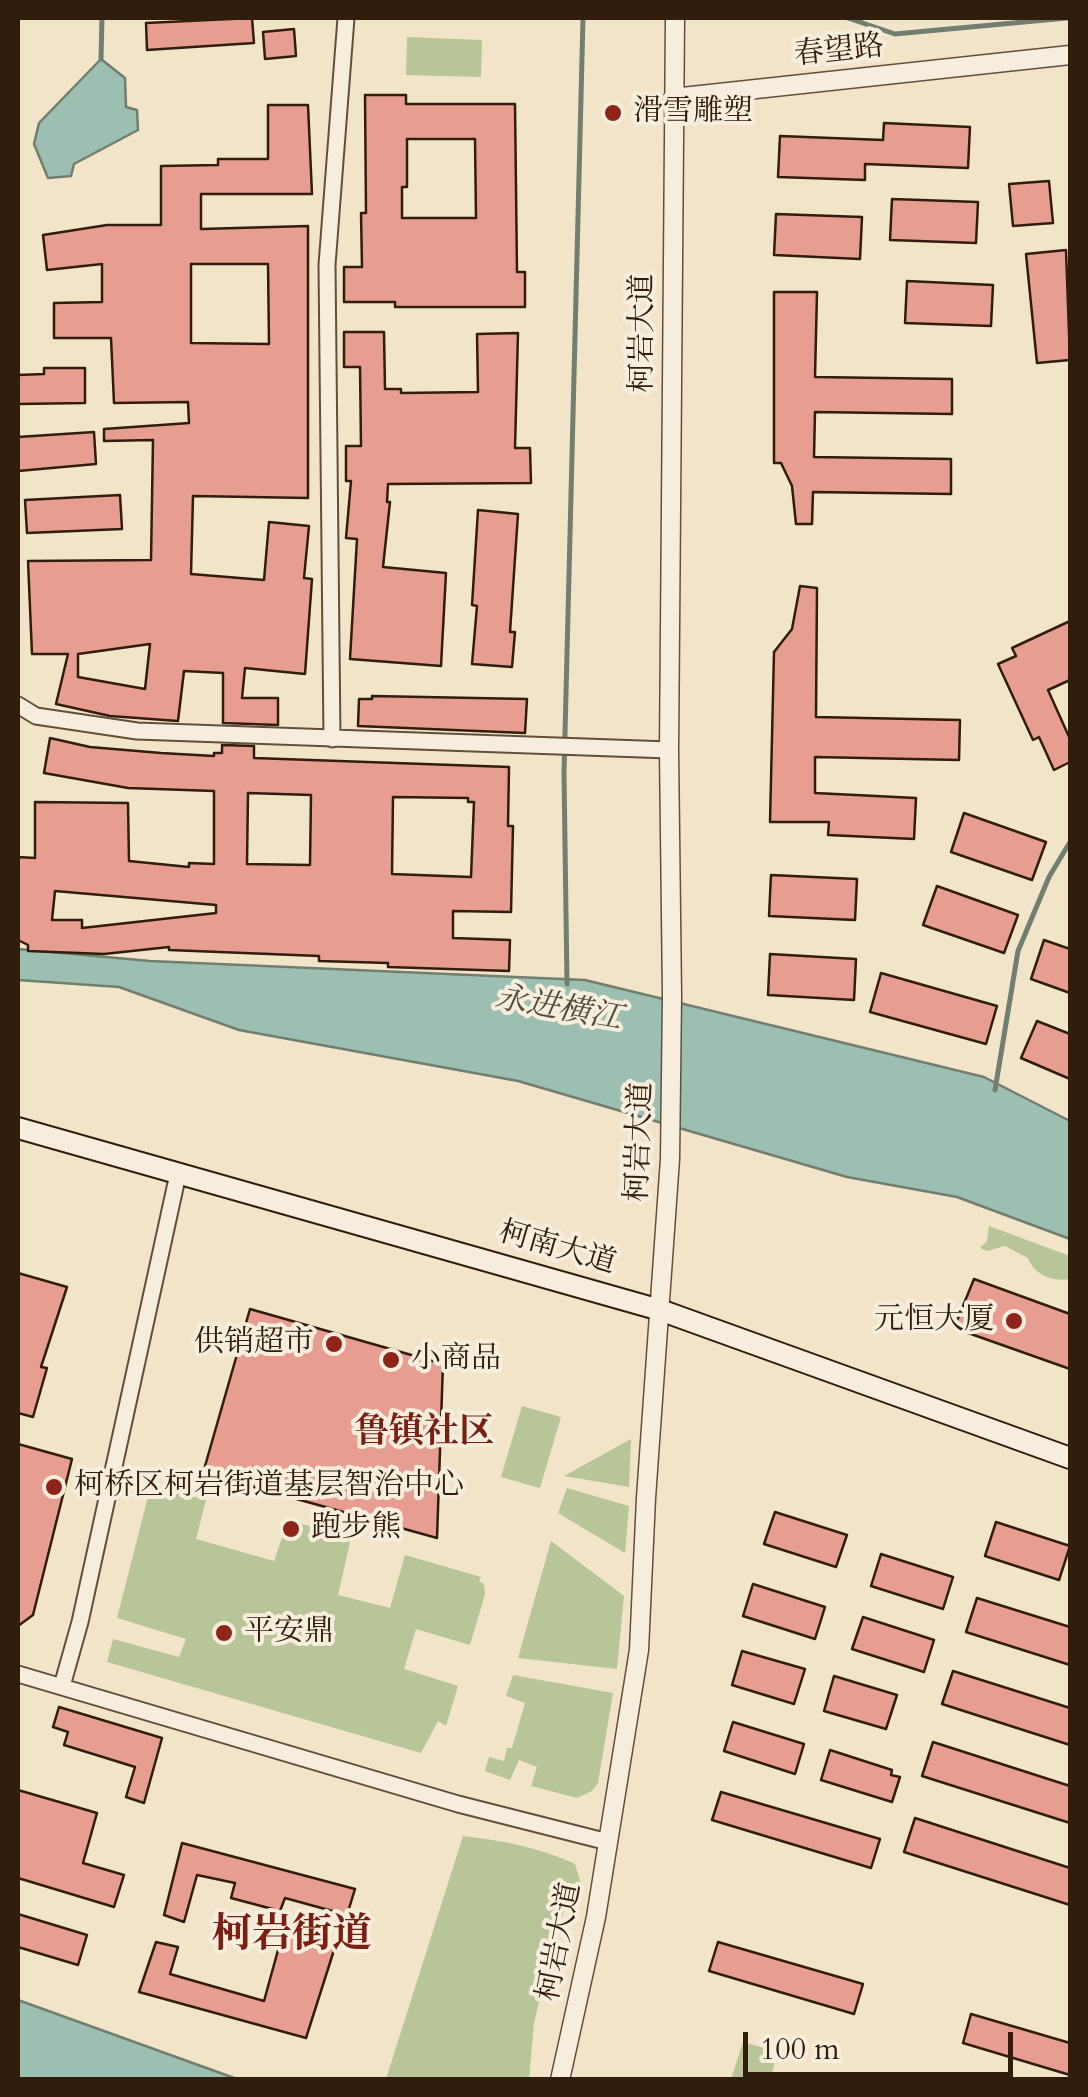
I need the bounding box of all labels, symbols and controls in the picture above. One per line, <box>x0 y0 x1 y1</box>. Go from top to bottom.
street label: 春望路 <box>792 29 886 75</box>
place label: 滑雪雕塑 <box>633 95 753 131</box>
marker: 滑雪雕塑 <box>602 102 624 124</box>
street label: 柯岩大道 <box>626 273 662 393</box>
water label: 永进横江 <box>492 980 624 1040</box>
street label: 柯岩大道 <box>621 1081 661 1203</box>
street label: 柯南大道 <box>494 1215 620 1283</box>
place label: 元恒大厦 <box>874 1303 994 1339</box>
marker: 元恒大厦 <box>1003 1310 1025 1332</box>
place label: 供销超市 <box>194 1326 314 1362</box>
marker: 供销超市 <box>323 1333 345 1355</box>
place label: 小商品 <box>411 1342 501 1378</box>
marker: 小商品 <box>380 1349 402 1371</box>
district label: 鲁镇社区 <box>354 1413 494 1455</box>
place label: 柯桥区柯岩街道基层智治中心 <box>74 1469 464 1505</box>
marker: 柯桥区柯岩街道基层智治中心 <box>43 1476 65 1498</box>
place label: 跑步熊 <box>311 1511 401 1547</box>
marker: 跑步熊 <box>280 1518 302 1540</box>
place label: 平安鼎 <box>244 1615 334 1651</box>
marker: 平安鼎 <box>213 1622 235 1644</box>
street label: 柯岩大道 <box>532 1880 590 2004</box>
district label: 柯岩街道 <box>212 1913 372 1961</box>
scale bar <box>748 2012 1018 2074</box>
text: 100 m <box>760 2029 840 2070</box>

